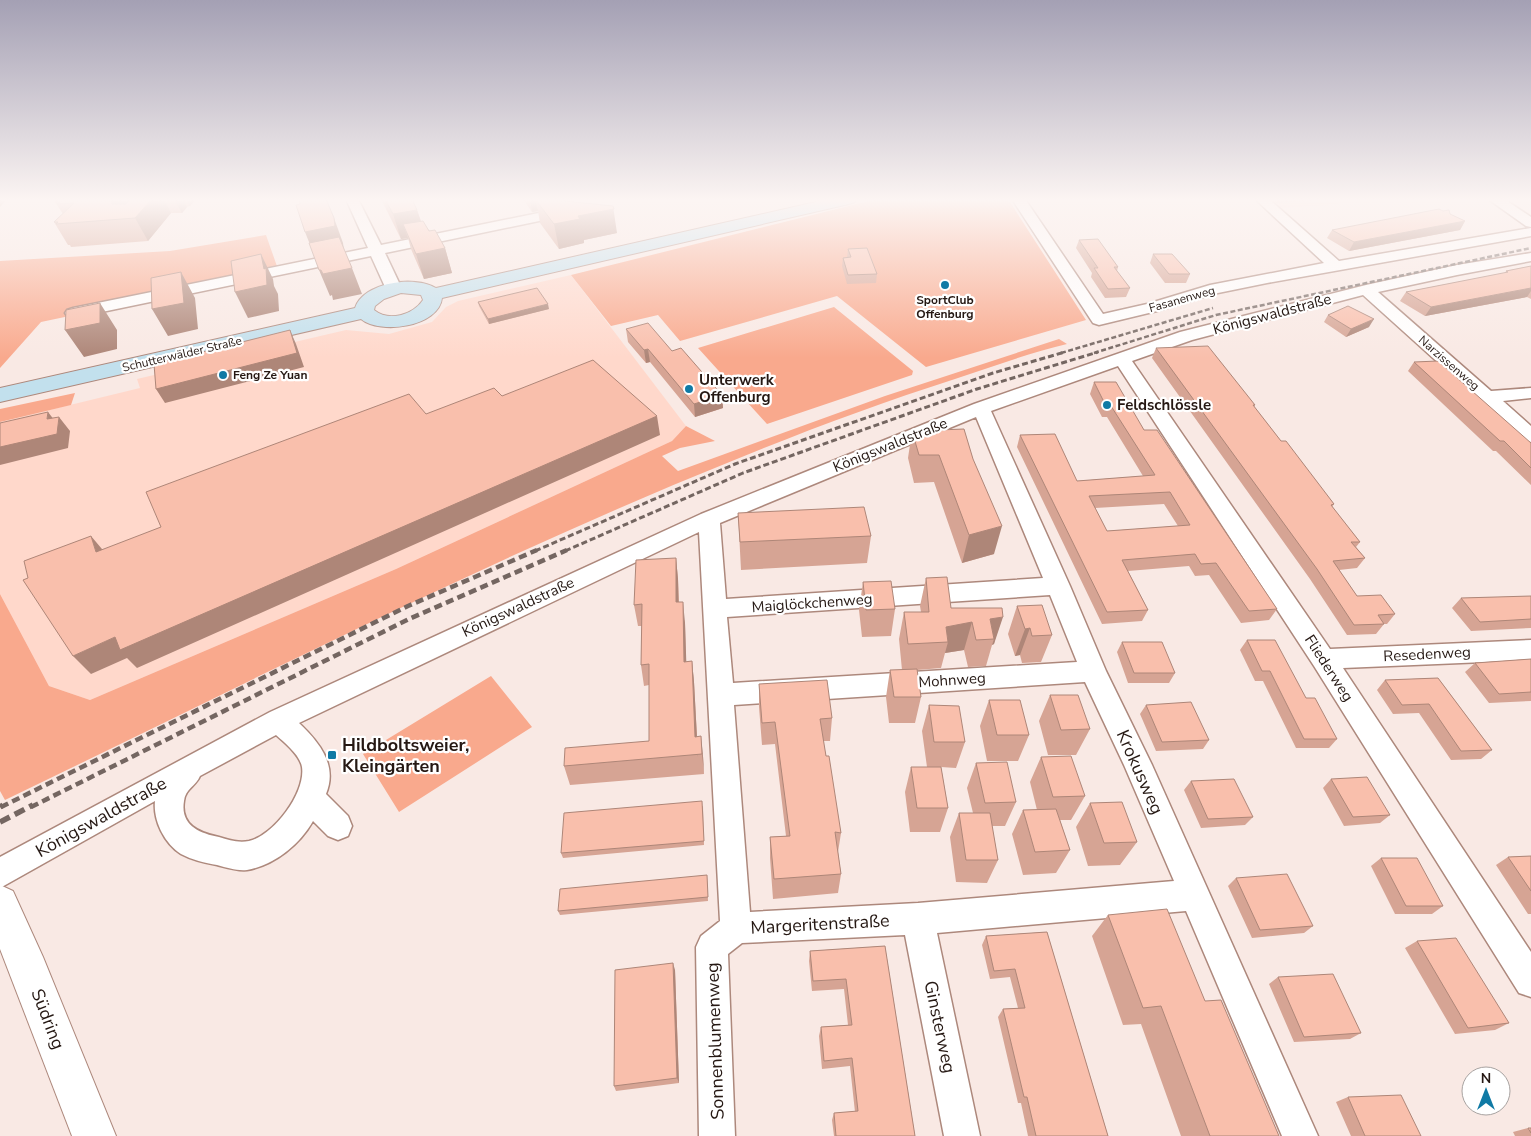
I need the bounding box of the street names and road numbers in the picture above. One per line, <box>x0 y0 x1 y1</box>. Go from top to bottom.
street label: Fasanenweg <box>1147 282 1217 316</box>
street label: Königswaldstraße <box>1211 289 1333 339</box>
street label: Schutterwälder Straße <box>121 332 243 376</box>
street label: Narzissenweg <box>1415 332 1483 394</box>
street label: Königswaldstraße <box>830 413 950 477</box>
street label: Königswaldstraße <box>459 572 577 642</box>
street label: Maiglöckchenweg <box>751 589 873 617</box>
street label: Fliederweg <box>1300 631 1358 705</box>
street label: Resedenweg <box>1383 642 1471 666</box>
street label: Mohnweg <box>918 668 986 692</box>
street label: Krokusweg <box>1111 726 1169 818</box>
street label: Königswaldstraße <box>31 771 171 863</box>
street label: Margeritenstraße <box>750 908 890 940</box>
street label: Sonnenblumenweg <box>700 962 730 1120</box>
street label: Ginsterweg <box>918 979 962 1075</box>
street label: Südring <box>25 985 71 1053</box>

